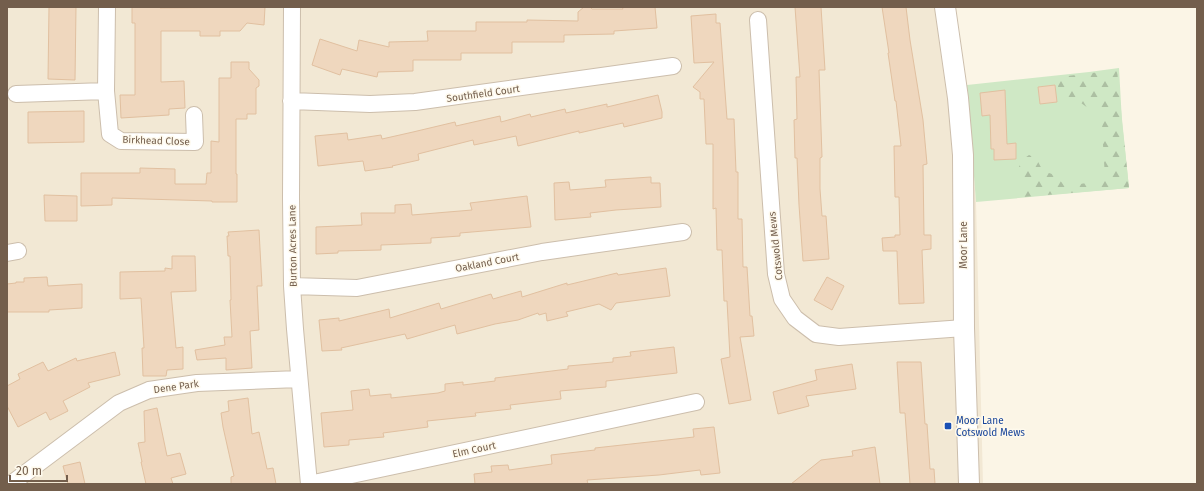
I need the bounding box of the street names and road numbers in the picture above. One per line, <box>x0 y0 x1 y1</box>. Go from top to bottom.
street label: Southfield Court <box>446 83 521 105</box>
street label: Birkhead Close <box>122 134 190 148</box>
street label: Burton Acres Lane <box>286 205 300 287</box>
street label: Cotswold Mews <box>766 211 786 281</box>
street label: Moor Lane <box>958 221 970 269</box>
street label: Oakland Court <box>454 251 520 275</box>
street label: Dene Park <box>153 378 200 396</box>
street label: Elm Court <box>451 439 497 460</box>

